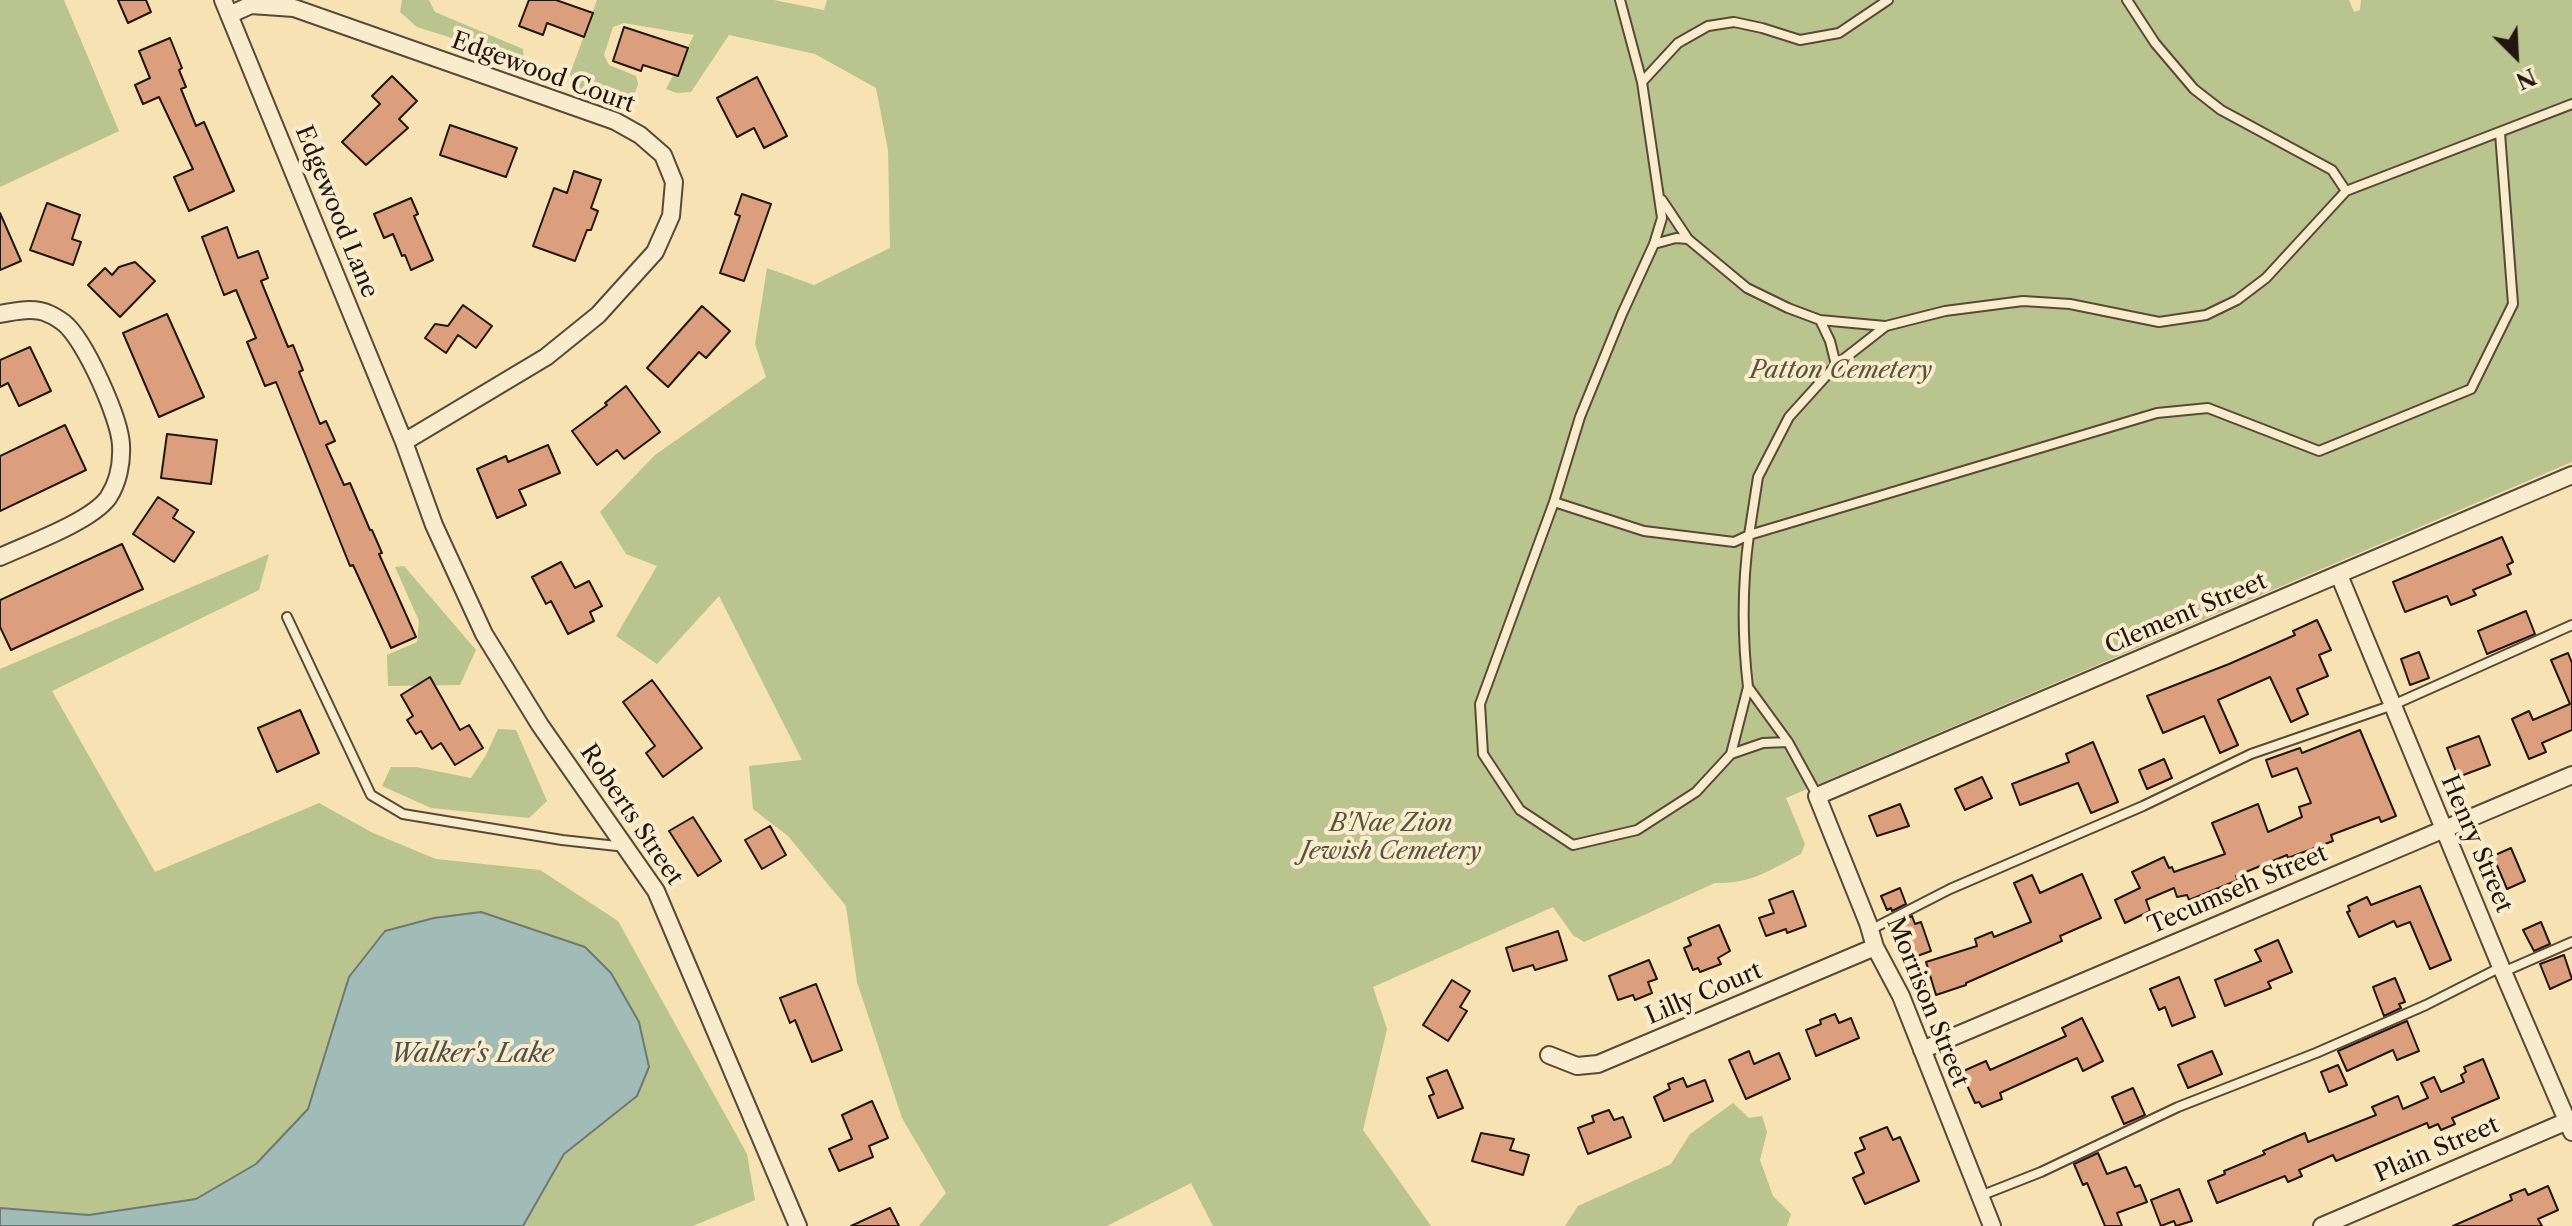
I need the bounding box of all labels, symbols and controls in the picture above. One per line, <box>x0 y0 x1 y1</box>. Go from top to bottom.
north arrow <box>2476 16 2556 96</box>
street label: Edgewood Court <box>447 26 639 120</box>
text: N <box>2512 62 2540 95</box>
street label: Edgewood Lane <box>288 122 384 302</box>
park label: Patton Cemetery <box>1750 357 1932 385</box>
street label: Clement Street <box>2101 567 2271 661</box>
street label: Roberts Street <box>573 739 689 891</box>
street label: Henry Street <box>2434 771 2518 917</box>
park label: B'Nae Zion Jewish Cemetery <box>1301 810 1481 866</box>
street label: Tecumseh Street <box>2144 839 2332 941</box>
street label: Morrison Street <box>1880 913 1974 1091</box>
street label: Lilly Court <box>1642 957 1766 1031</box>
water label: Walker's Lake <box>390 1038 554 1070</box>
street label: Plain Street <box>2370 1111 2504 1189</box>

